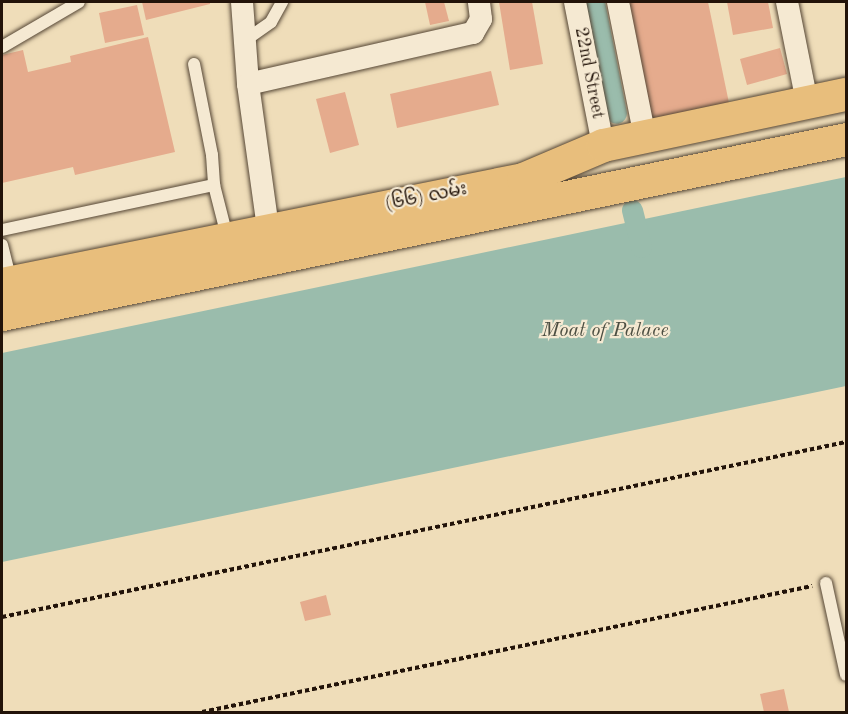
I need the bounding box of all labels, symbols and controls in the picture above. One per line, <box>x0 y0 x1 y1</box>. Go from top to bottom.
street label: 22nd Street <box>570 25 608 121</box>
street label: (၆၆) လမ်း <box>383 178 469 216</box>
water label: Moat of Palace <box>541 319 669 343</box>

